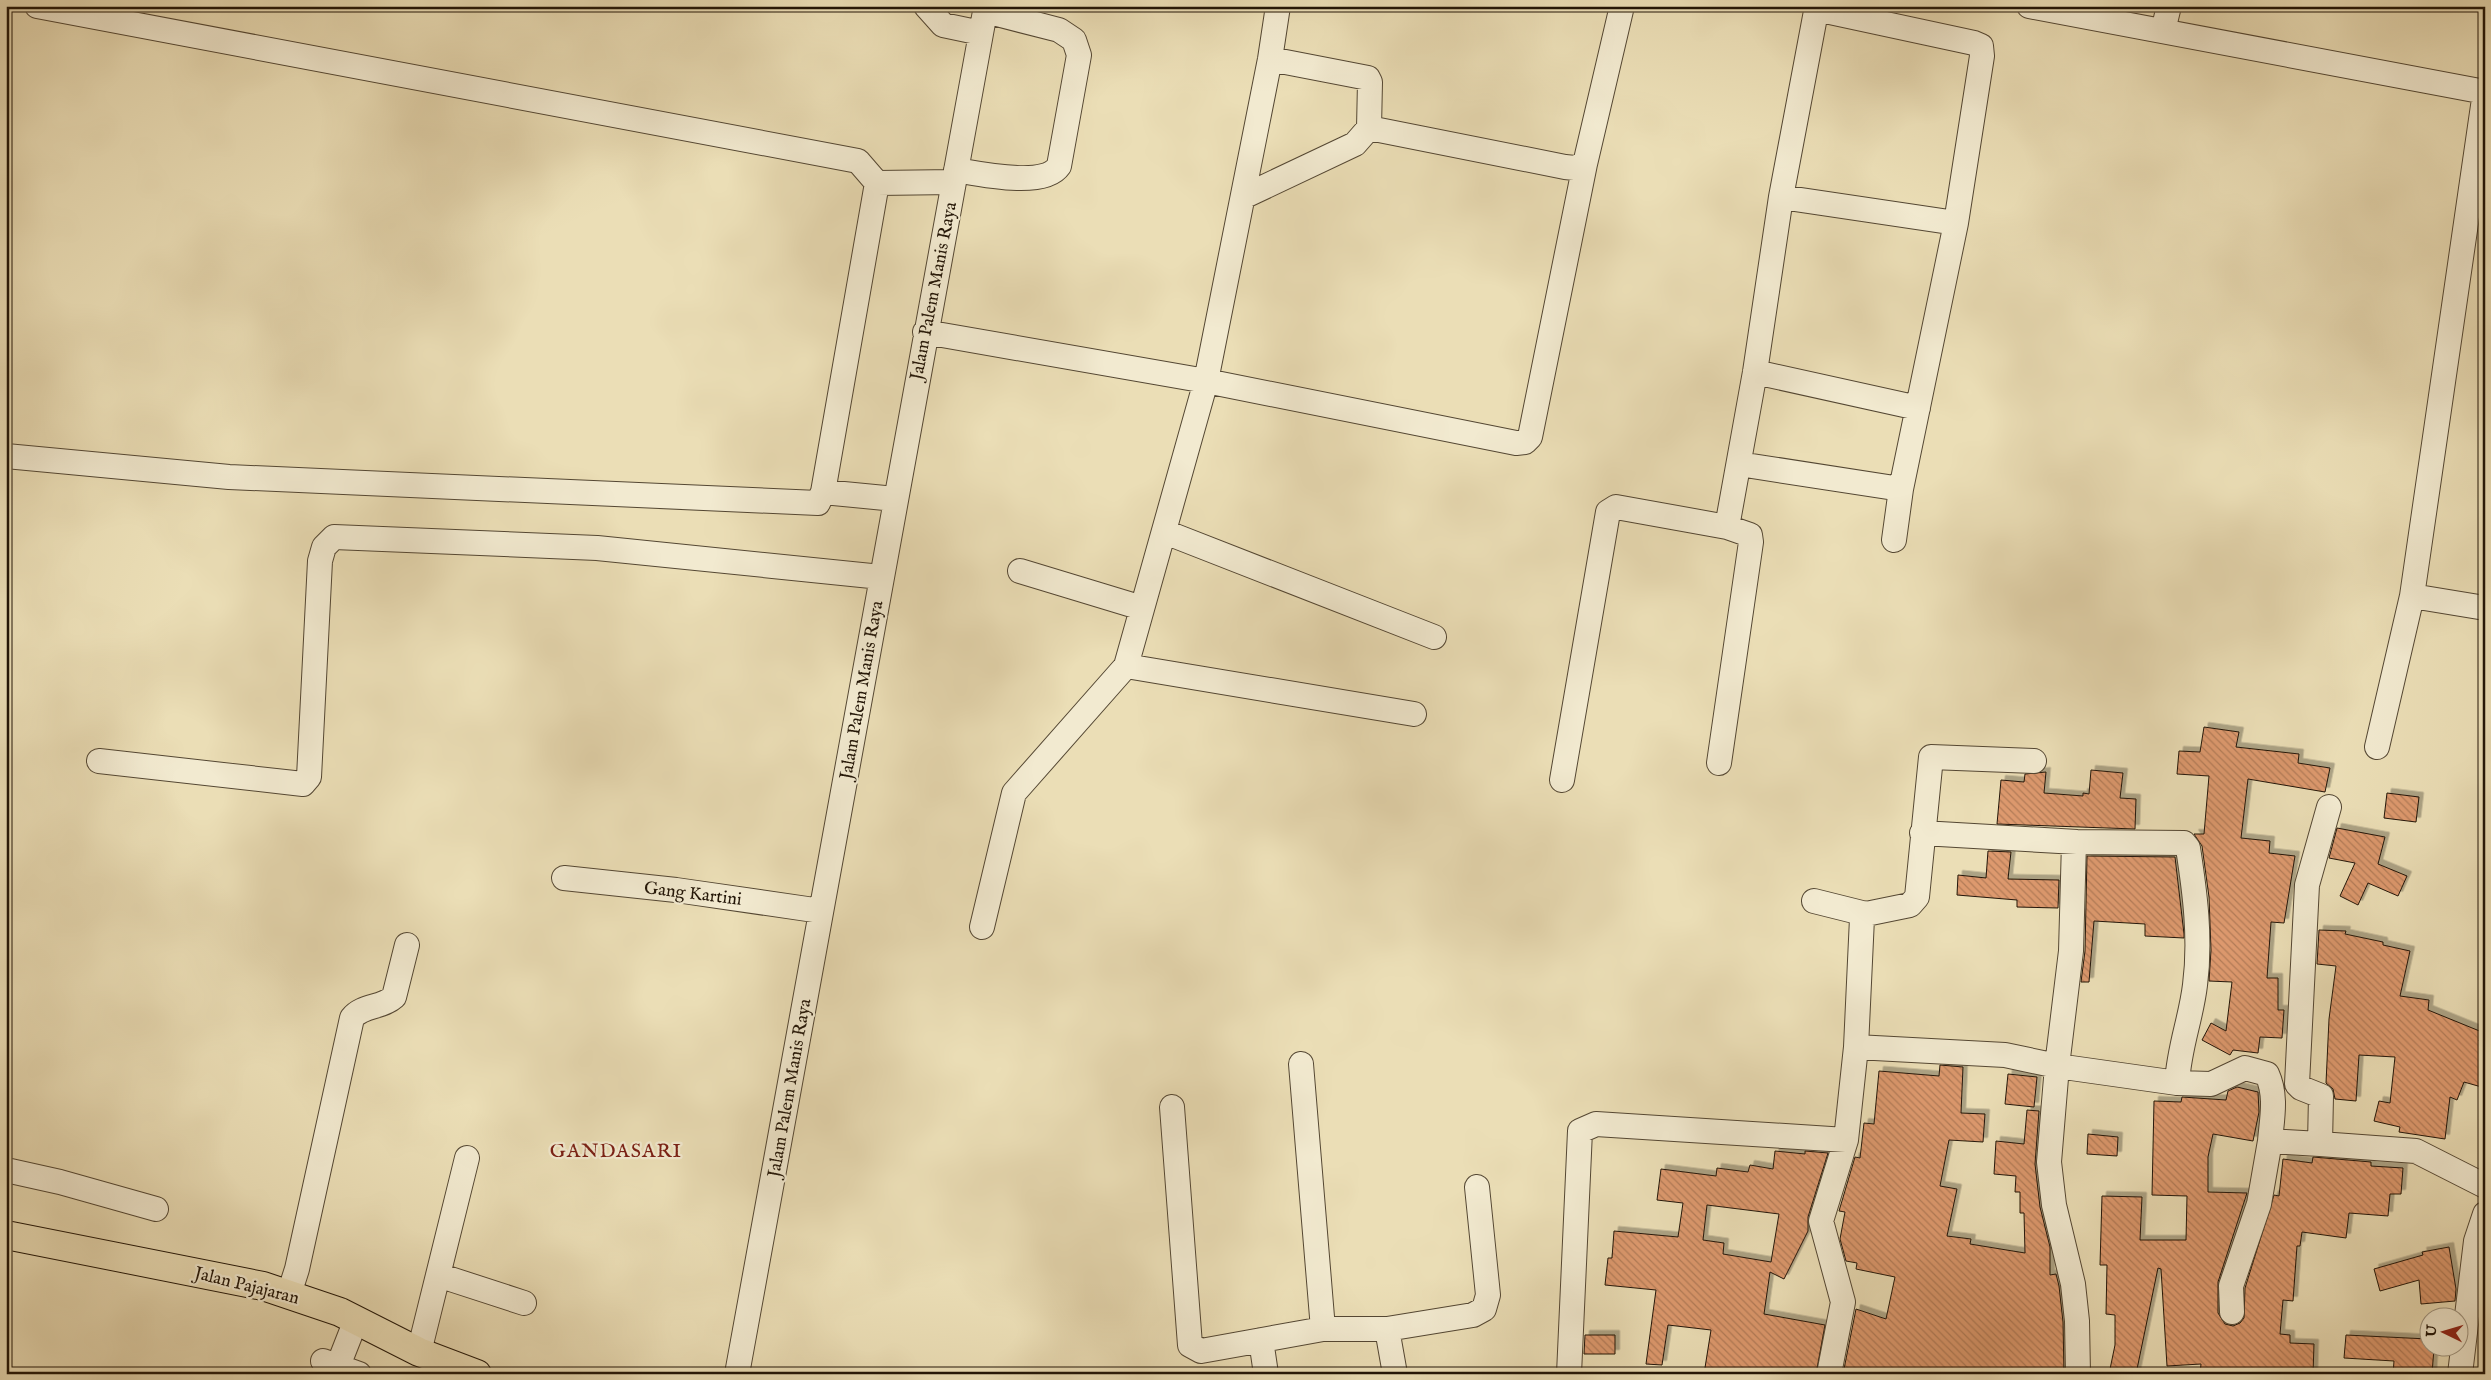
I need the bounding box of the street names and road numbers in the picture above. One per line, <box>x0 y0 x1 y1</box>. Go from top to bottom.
street label: Jalam Palem Manis Raya <box>906 200 963 384</box>
street label: Jalam Palem Manis Raya <box>835 599 890 783</box>
street label: Gang Kartini <box>643 877 743 912</box>
street label: Jalam Palem Manis Raya <box>763 997 818 1181</box>
street label: Jalan Pajajaran <box>190 1262 302 1311</box>

